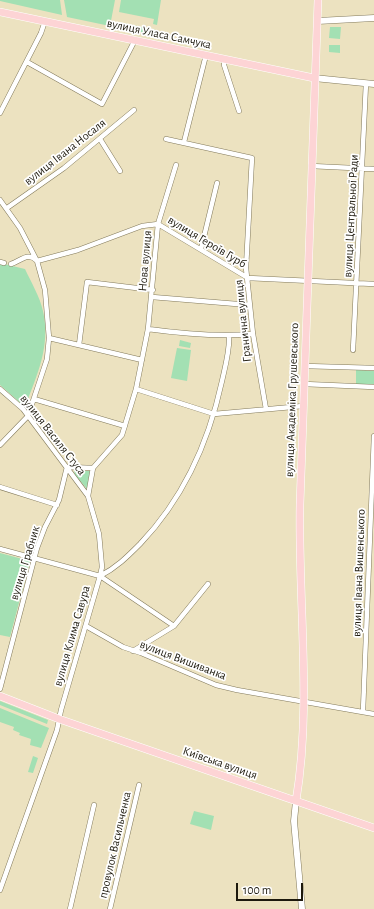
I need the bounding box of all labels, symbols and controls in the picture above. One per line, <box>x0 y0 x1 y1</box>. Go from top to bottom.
street label: вулиця Уласа Самчука <box>106 16 212 52</box>
street label: вулиця Івана Носаля <box>21 116 109 188</box>
street label: вулиця Центральної Ради <box>341 154 361 278</box>
street label: вулиця Героїв Гурб <box>165 213 249 271</box>
street label: Нова вулиця <box>135 230 155 292</box>
street label: Гранична вулиця <box>232 279 254 363</box>
street label: вулиця Академіка Грушевського <box>282 323 302 477</box>
street label: вулиця Василя Стуса <box>17 392 89 478</box>
street label: вулиця Івана Вишенського <box>350 509 368 637</box>
street label: вулиця Грабник <box>7 524 43 602</box>
street label: вулиця Клима Савура <box>51 584 93 688</box>
street label: вулиця Вишиванка <box>138 637 228 683</box>
street label: Київська вулиця <box>181 743 259 783</box>
street label: провулок Васильченка <box>96 790 134 900</box>
scale bar <box>238 875 305 901</box>
text: 100 m <box>243 884 271 896</box>

